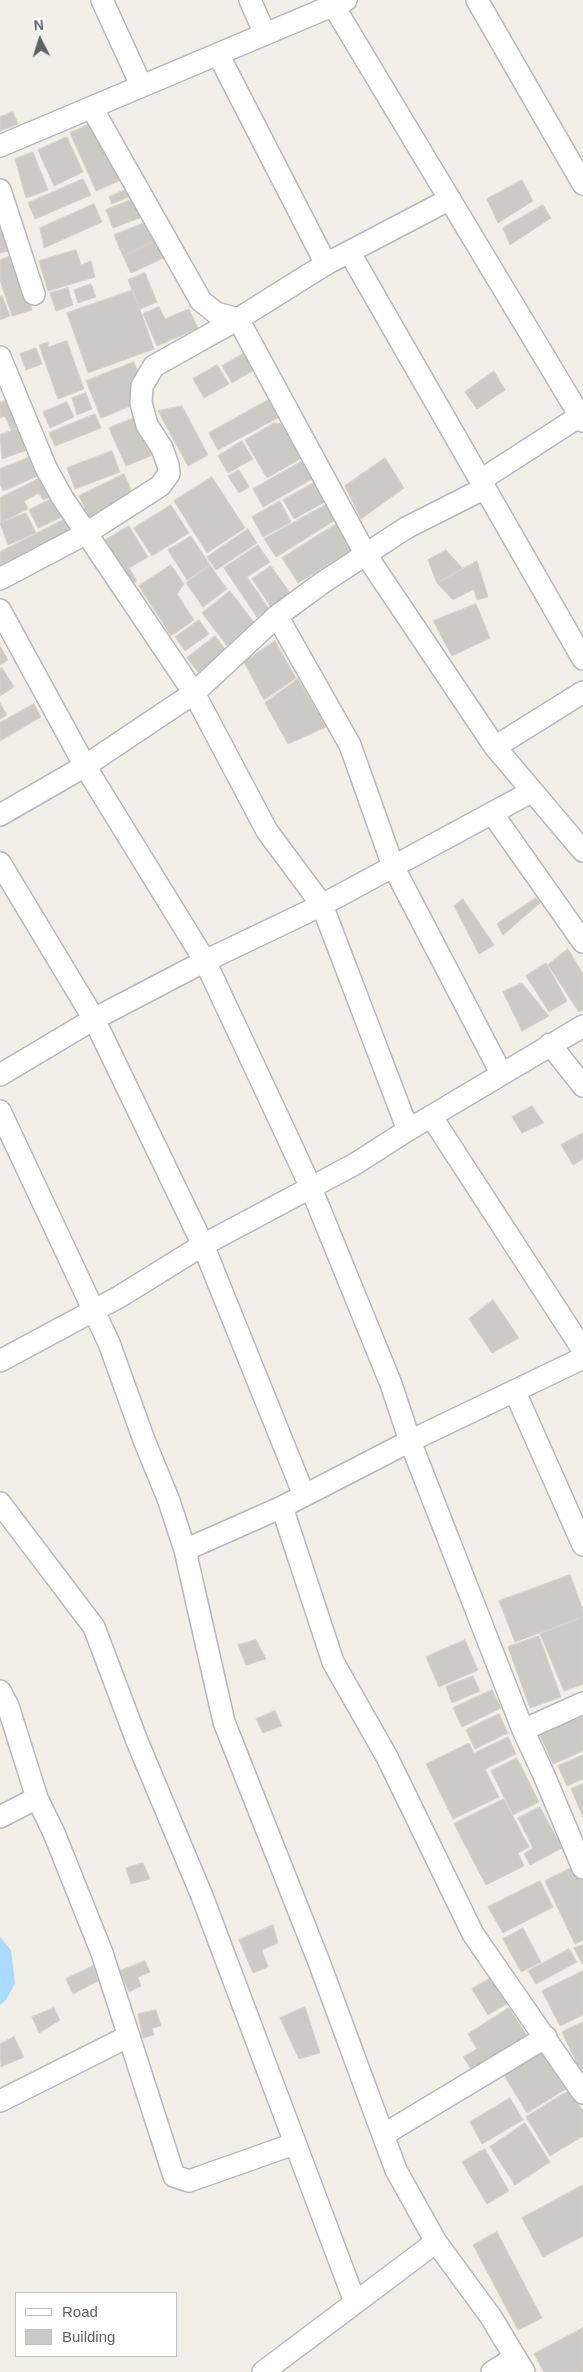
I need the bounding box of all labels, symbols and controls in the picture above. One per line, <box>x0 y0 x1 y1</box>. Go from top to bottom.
north arrow <box>15 15 65 65</box>
text: N <box>33 17 44 33</box>
legend <box>15 2292 178 2357</box>
text: Road <box>62 2303 98 2320</box>
text: Building <box>62 2328 115 2345</box>

